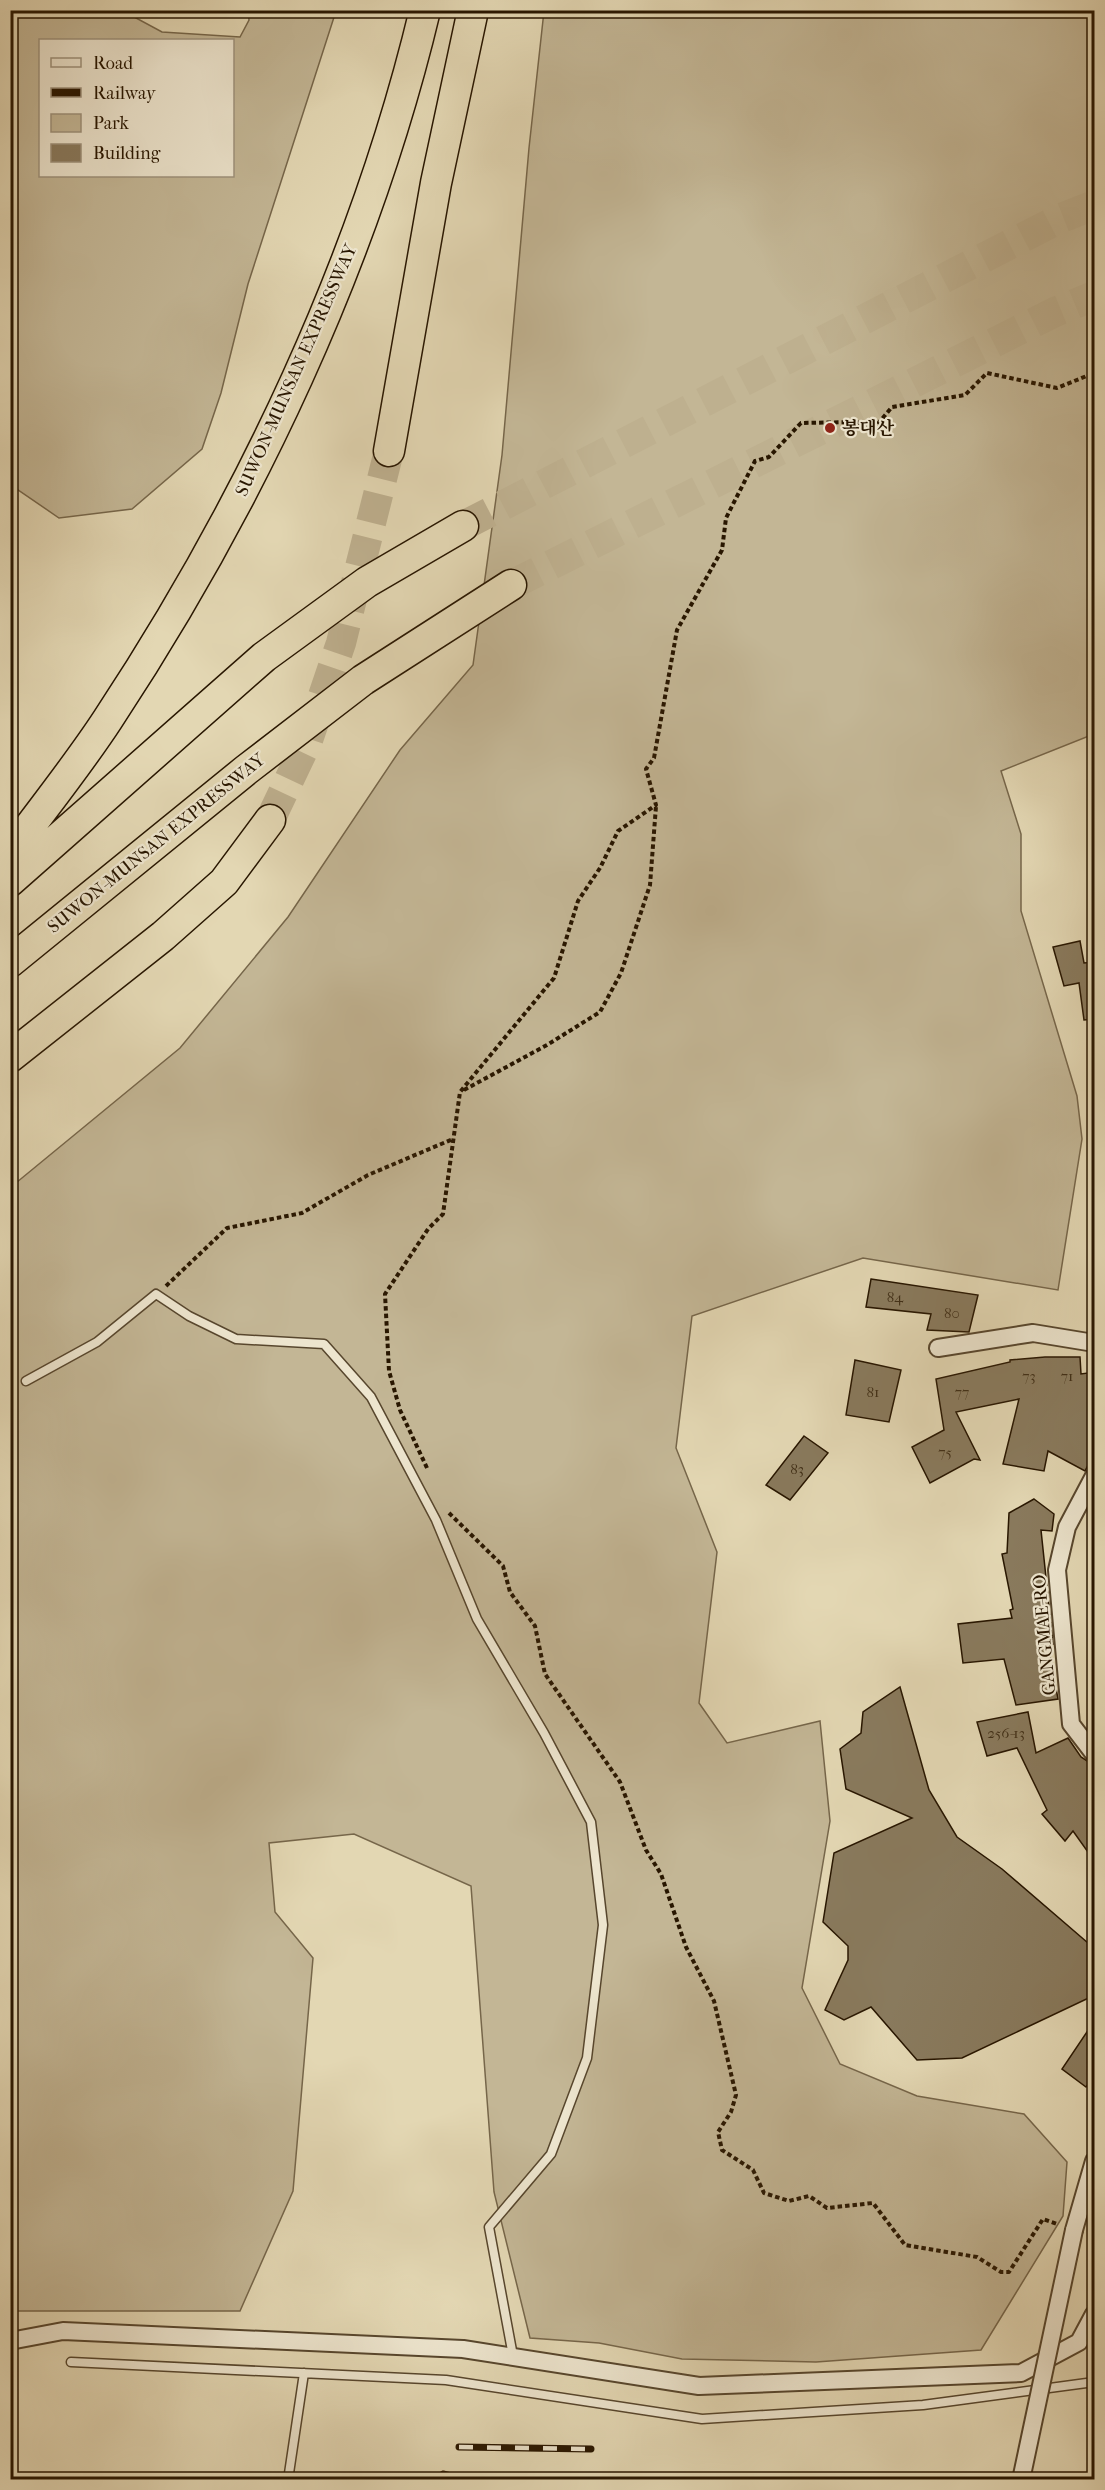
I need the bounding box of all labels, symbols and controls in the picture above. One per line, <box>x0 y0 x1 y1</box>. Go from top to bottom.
legend <box>39 39 234 177</box>
text: Road <box>93 53 133 74</box>
text: Railway <box>93 83 157 104</box>
text: Park <box>93 113 130 134</box>
text: Building <box>93 143 161 164</box>
street label: SUWON-MUNSAN EXPRESSWAY <box>231 240 362 499</box>
place label: 봉대산 <box>842 418 895 439</box>
marker: 봉대산 <box>823 421 837 435</box>
street label: SUWON-MUNSAN EXPRESSWAY <box>43 749 270 938</box>
house number: 84 <box>887 1288 904 1306</box>
house number: 80 <box>944 1304 960 1322</box>
house number: 73 <box>1022 1367 1036 1385</box>
house number: 71 <box>1061 1367 1073 1385</box>
house number: 81 <box>867 1383 879 1401</box>
house number: 77 <box>955 1383 969 1401</box>
house number: 75 <box>938 1443 952 1461</box>
house number: 83 <box>790 1460 804 1478</box>
street label: GANGMAE-RO <box>1029 1574 1060 1696</box>
house number: 256-13 <box>987 1724 1025 1742</box>

